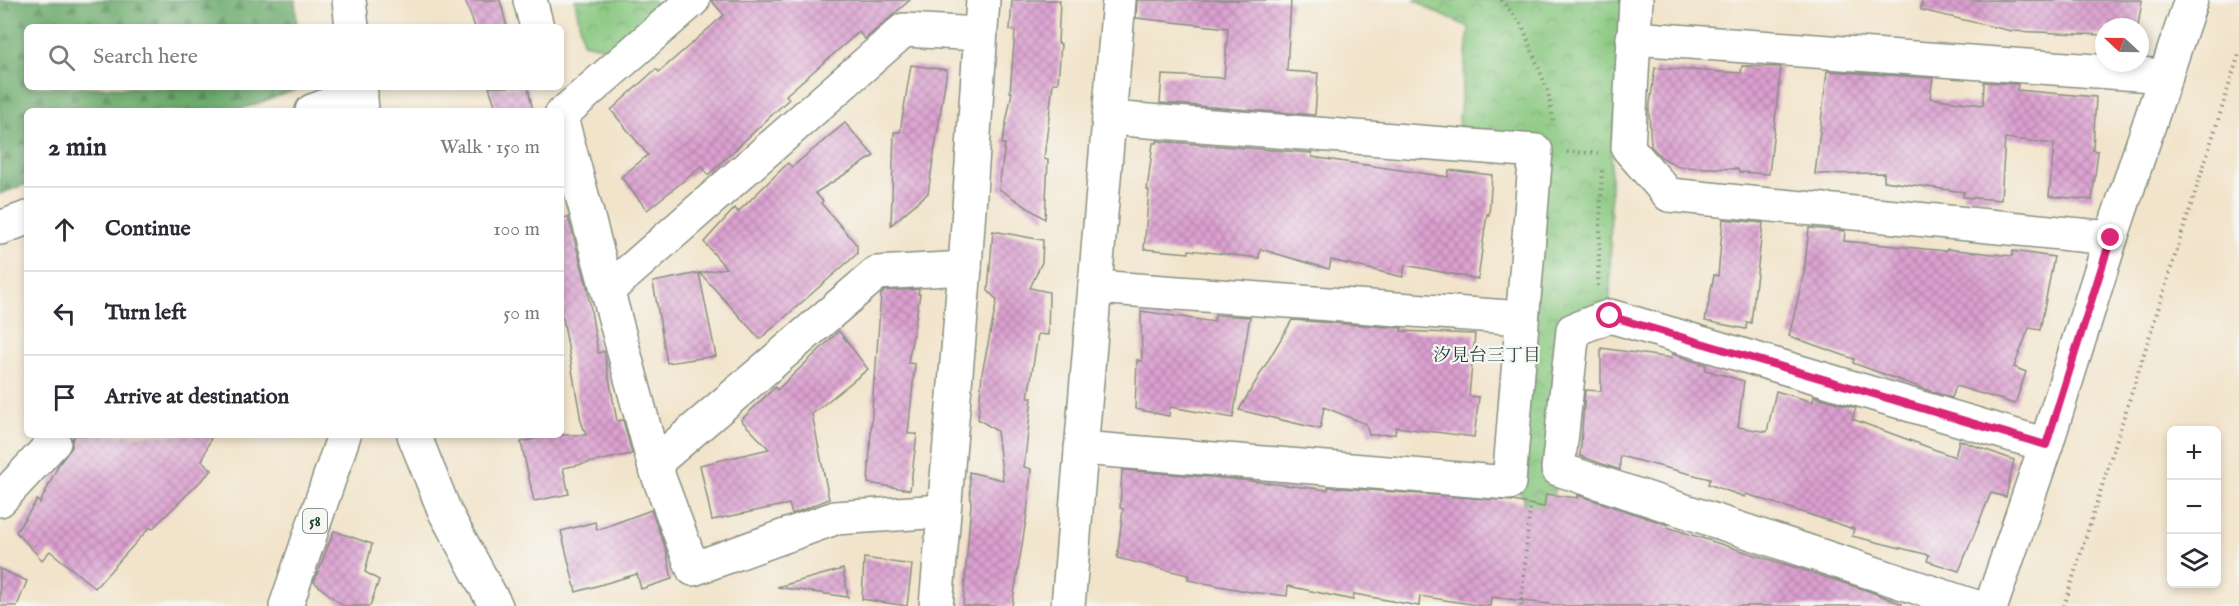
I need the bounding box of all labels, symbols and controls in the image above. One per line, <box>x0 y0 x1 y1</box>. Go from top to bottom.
north arrow <box>2095 18 2149 72</box>
search box <box>24 24 564 90</box>
icon: search <box>45 41 78 74</box>
text: Search here <box>93 43 198 71</box>
text: 2 min <box>48 131 107 164</box>
text: Walk · 150 m <box>440 135 540 160</box>
icon: ahead <box>48 213 81 246</box>
text: Continue <box>105 215 191 243</box>
text: 100 m <box>493 217 540 242</box>
route end <box>2097 224 2123 250</box>
icon: left <box>48 297 81 330</box>
text: Turn left <box>105 299 187 327</box>
text: 50 m <box>503 301 540 326</box>
route start <box>1596 302 1622 328</box>
district label: 汐見台三丁目 <box>1433 345 1541 368</box>
icon: arrive <box>48 381 81 414</box>
text: Arrive at destination <box>105 383 289 411</box>
map controls <box>2167 426 2221 588</box>
button: + <box>2167 426 2221 480</box>
button: − <box>2167 480 2221 534</box>
road number: 58 <box>303 509 327 533</box>
button: layers <box>2167 534 2221 588</box>

